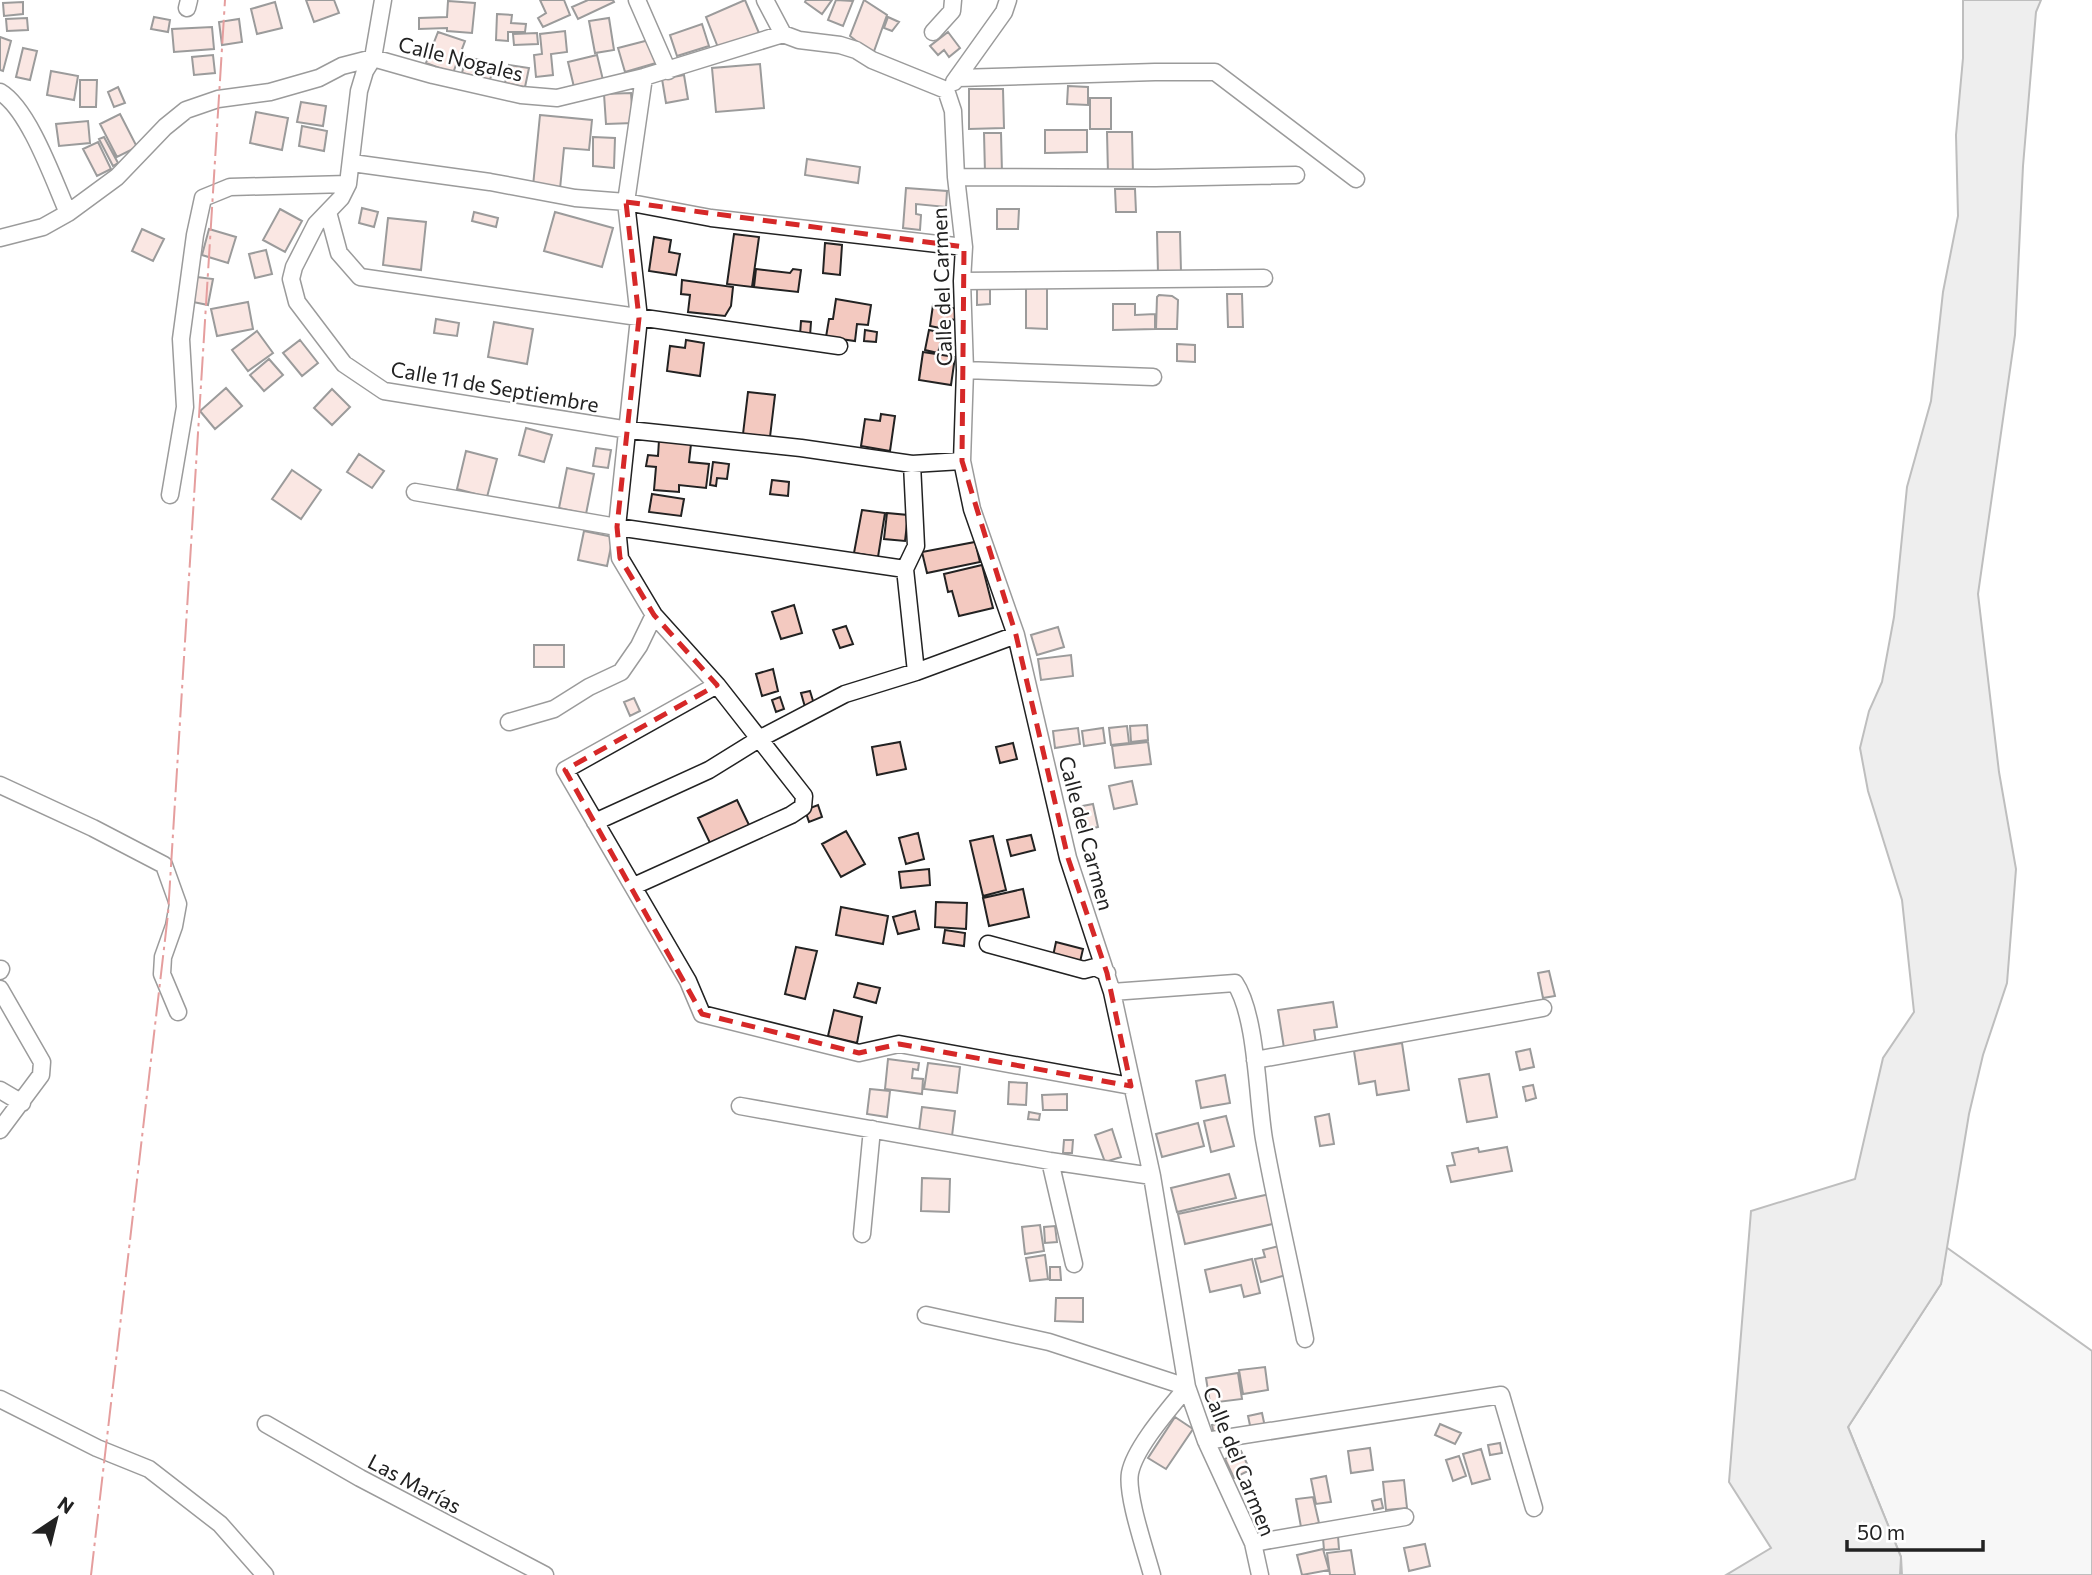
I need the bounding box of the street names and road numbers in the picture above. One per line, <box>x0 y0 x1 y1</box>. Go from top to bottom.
street label: Calle Nogales <box>396 30 526 86</box>
street label: Calle del Carmen <box>926 207 956 367</box>
street label: Calle 11 de Septiembre <box>389 355 601 417</box>
street label: Calle del Carmen <box>1054 753 1120 913</box>
street label: Calle del Carmen <box>1199 1383 1281 1539</box>
street label: Las Marías <box>364 1448 466 1518</box>

